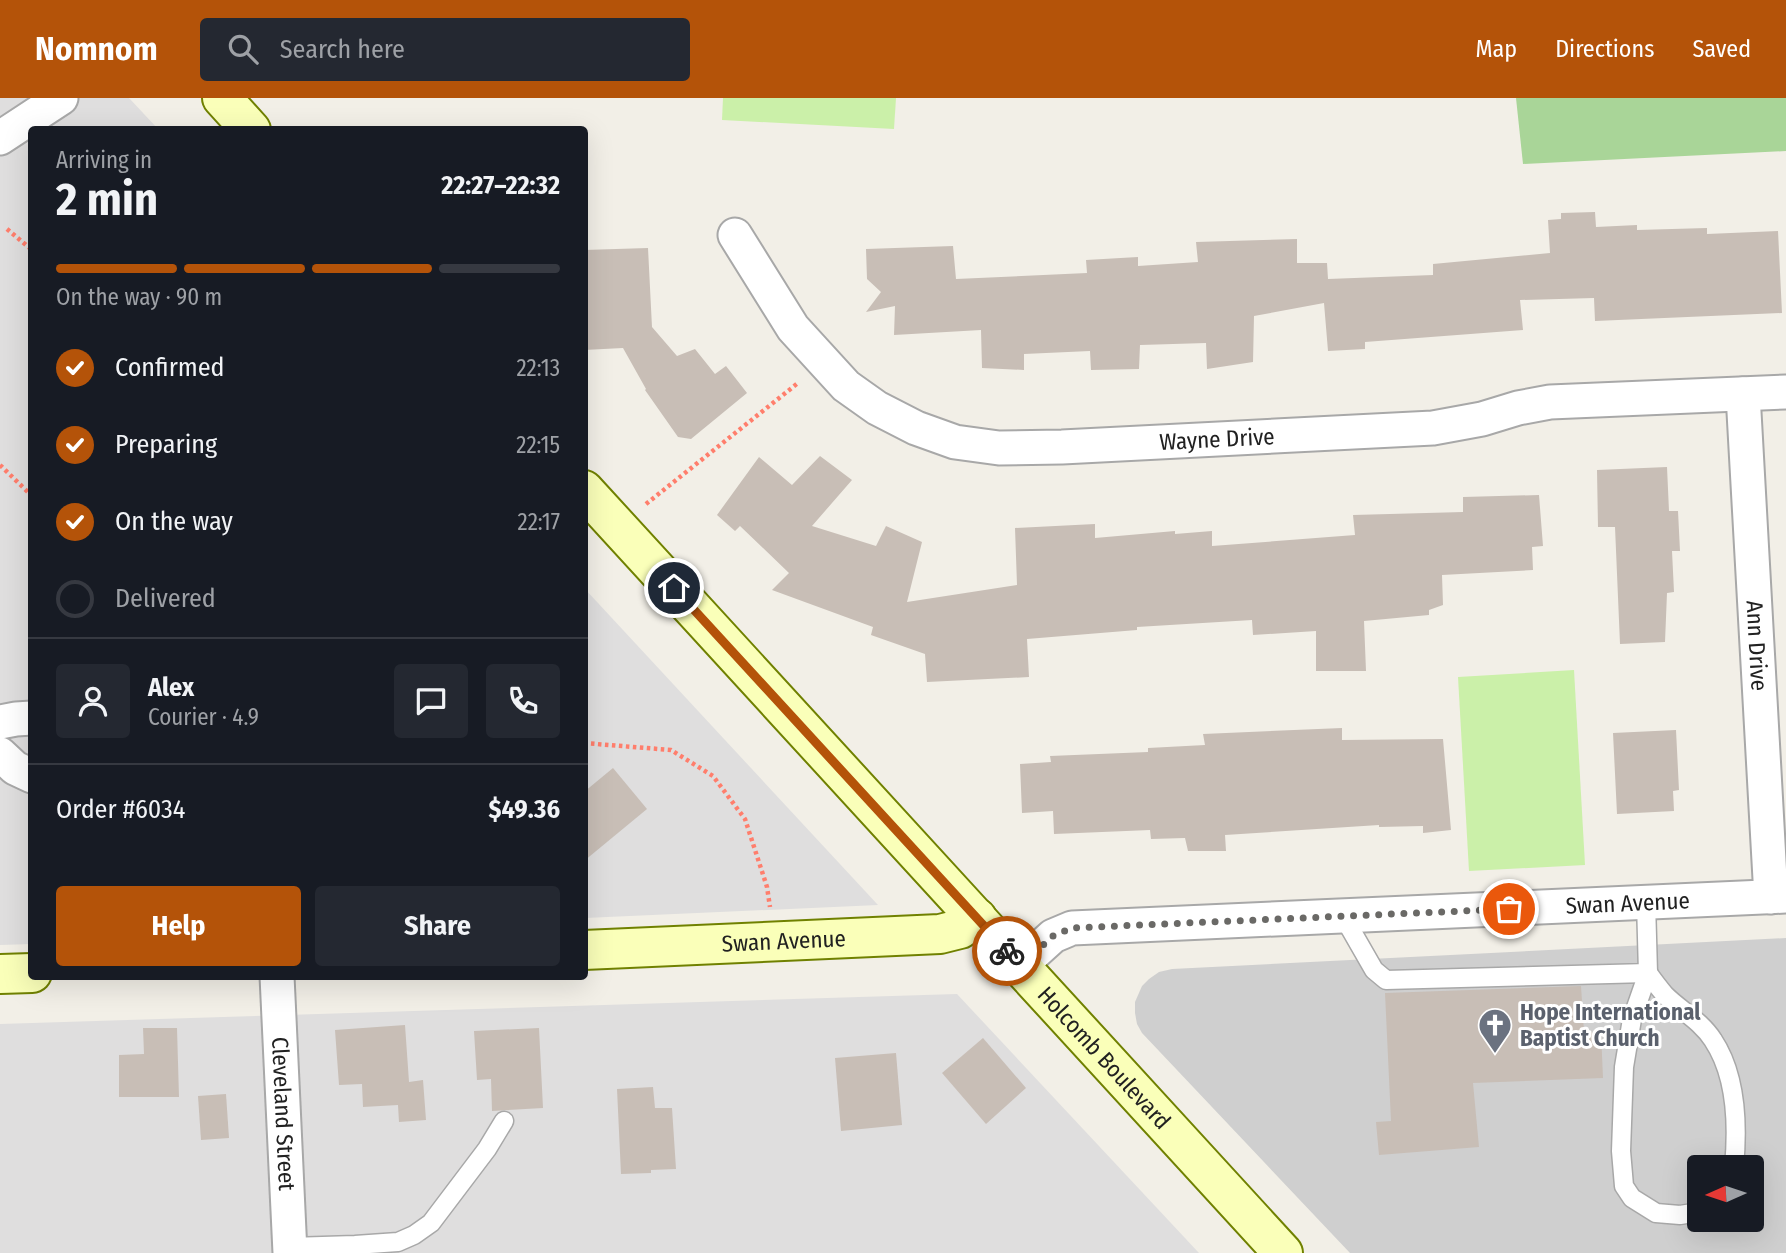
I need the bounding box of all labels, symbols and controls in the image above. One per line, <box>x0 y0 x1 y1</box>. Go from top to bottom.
search box <box>200 18 690 81</box>
text: Nomnom <box>35 29 158 69</box>
icon: search <box>224 30 262 68</box>
text: Search here <box>280 34 405 65</box>
text: Map <box>1476 35 1517 63</box>
text: Directions <box>1555 35 1654 63</box>
text: Saved <box>1692 35 1751 63</box>
text: Arriving in <box>56 146 152 174</box>
text: 22:27–22:32 <box>441 170 560 201</box>
text: 2 min <box>56 172 158 227</box>
text: On the way · 90 m <box>56 283 222 311</box>
icon: check <box>56 349 94 387</box>
text: Confirmed <box>115 352 225 383</box>
text: 22:13 <box>516 354 560 382</box>
street label: Wayne Drive <box>1159 422 1275 456</box>
icon: check <box>56 426 94 464</box>
text: Preparing <box>115 429 217 460</box>
text: 22:15 <box>516 431 560 459</box>
icon: check <box>56 503 94 541</box>
text: On the way <box>115 506 233 537</box>
text: 22:17 <box>517 508 560 536</box>
pin <box>644 558 704 618</box>
icon: home <box>655 569 693 607</box>
text: Delivered <box>115 583 216 614</box>
street label: Ann Drive <box>1741 600 1773 692</box>
button: person <box>56 664 130 738</box>
button: chat <box>394 664 468 738</box>
button: phone <box>486 664 560 738</box>
text: Alex <box>148 672 194 703</box>
text: Courier · 4.9 <box>148 703 259 731</box>
text: Order #6034 <box>56 794 185 825</box>
text: $49.36 <box>488 794 560 825</box>
pin <box>1479 879 1539 939</box>
button: Help <box>56 886 301 966</box>
button: Share <box>315 886 560 966</box>
street label: Swan Avenue <box>1565 886 1690 920</box>
icon: bag <box>1490 890 1528 928</box>
courier <box>972 916 1042 986</box>
street label: Swan Avenue <box>721 924 846 958</box>
icon: bike <box>988 932 1026 970</box>
street label: Holcomb Boulevard <box>1032 981 1177 1135</box>
place label: Hope International Baptist Church <box>1520 998 1701 1052</box>
church icon: Hope International Baptist Church <box>1476 1006 1514 1055</box>
street label: Cleveland Street <box>266 1036 301 1192</box>
north arrow <box>1687 1155 1764 1232</box>
map controls <box>1687 1155 1764 1232</box>

